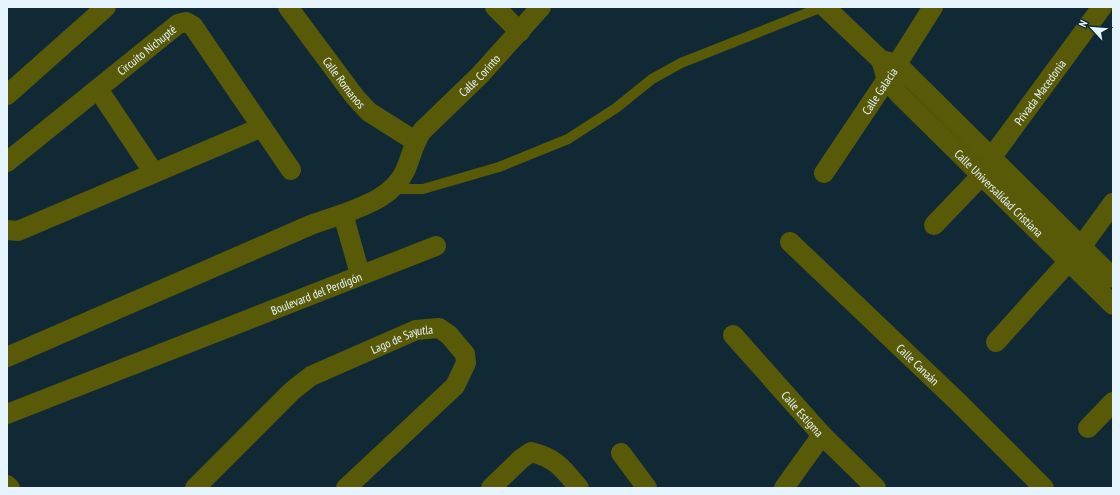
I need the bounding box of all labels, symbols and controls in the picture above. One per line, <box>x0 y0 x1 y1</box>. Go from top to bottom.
north arrow <box>1072 8 1112 48</box>
text: N <box>1075 18 1091 29</box>
street label: Circuito Nichupté <box>114 21 179 78</box>
street label: Calle Corinto <box>455 51 503 99</box>
street label: Calle Romanos <box>320 53 369 111</box>
street label: Privada Macedonia <box>1011 56 1069 128</box>
street label: Calle Galacia <box>858 64 900 117</box>
street label: Calle Universalidad Cristiana <box>952 146 1047 240</box>
street label: Boulevard del Perdigón <box>268 268 364 318</box>
street label: Lago de Sayutla <box>368 321 434 357</box>
street label: Calle Canaán <box>894 340 943 388</box>
street label: Calle Estigma <box>779 387 827 440</box>

